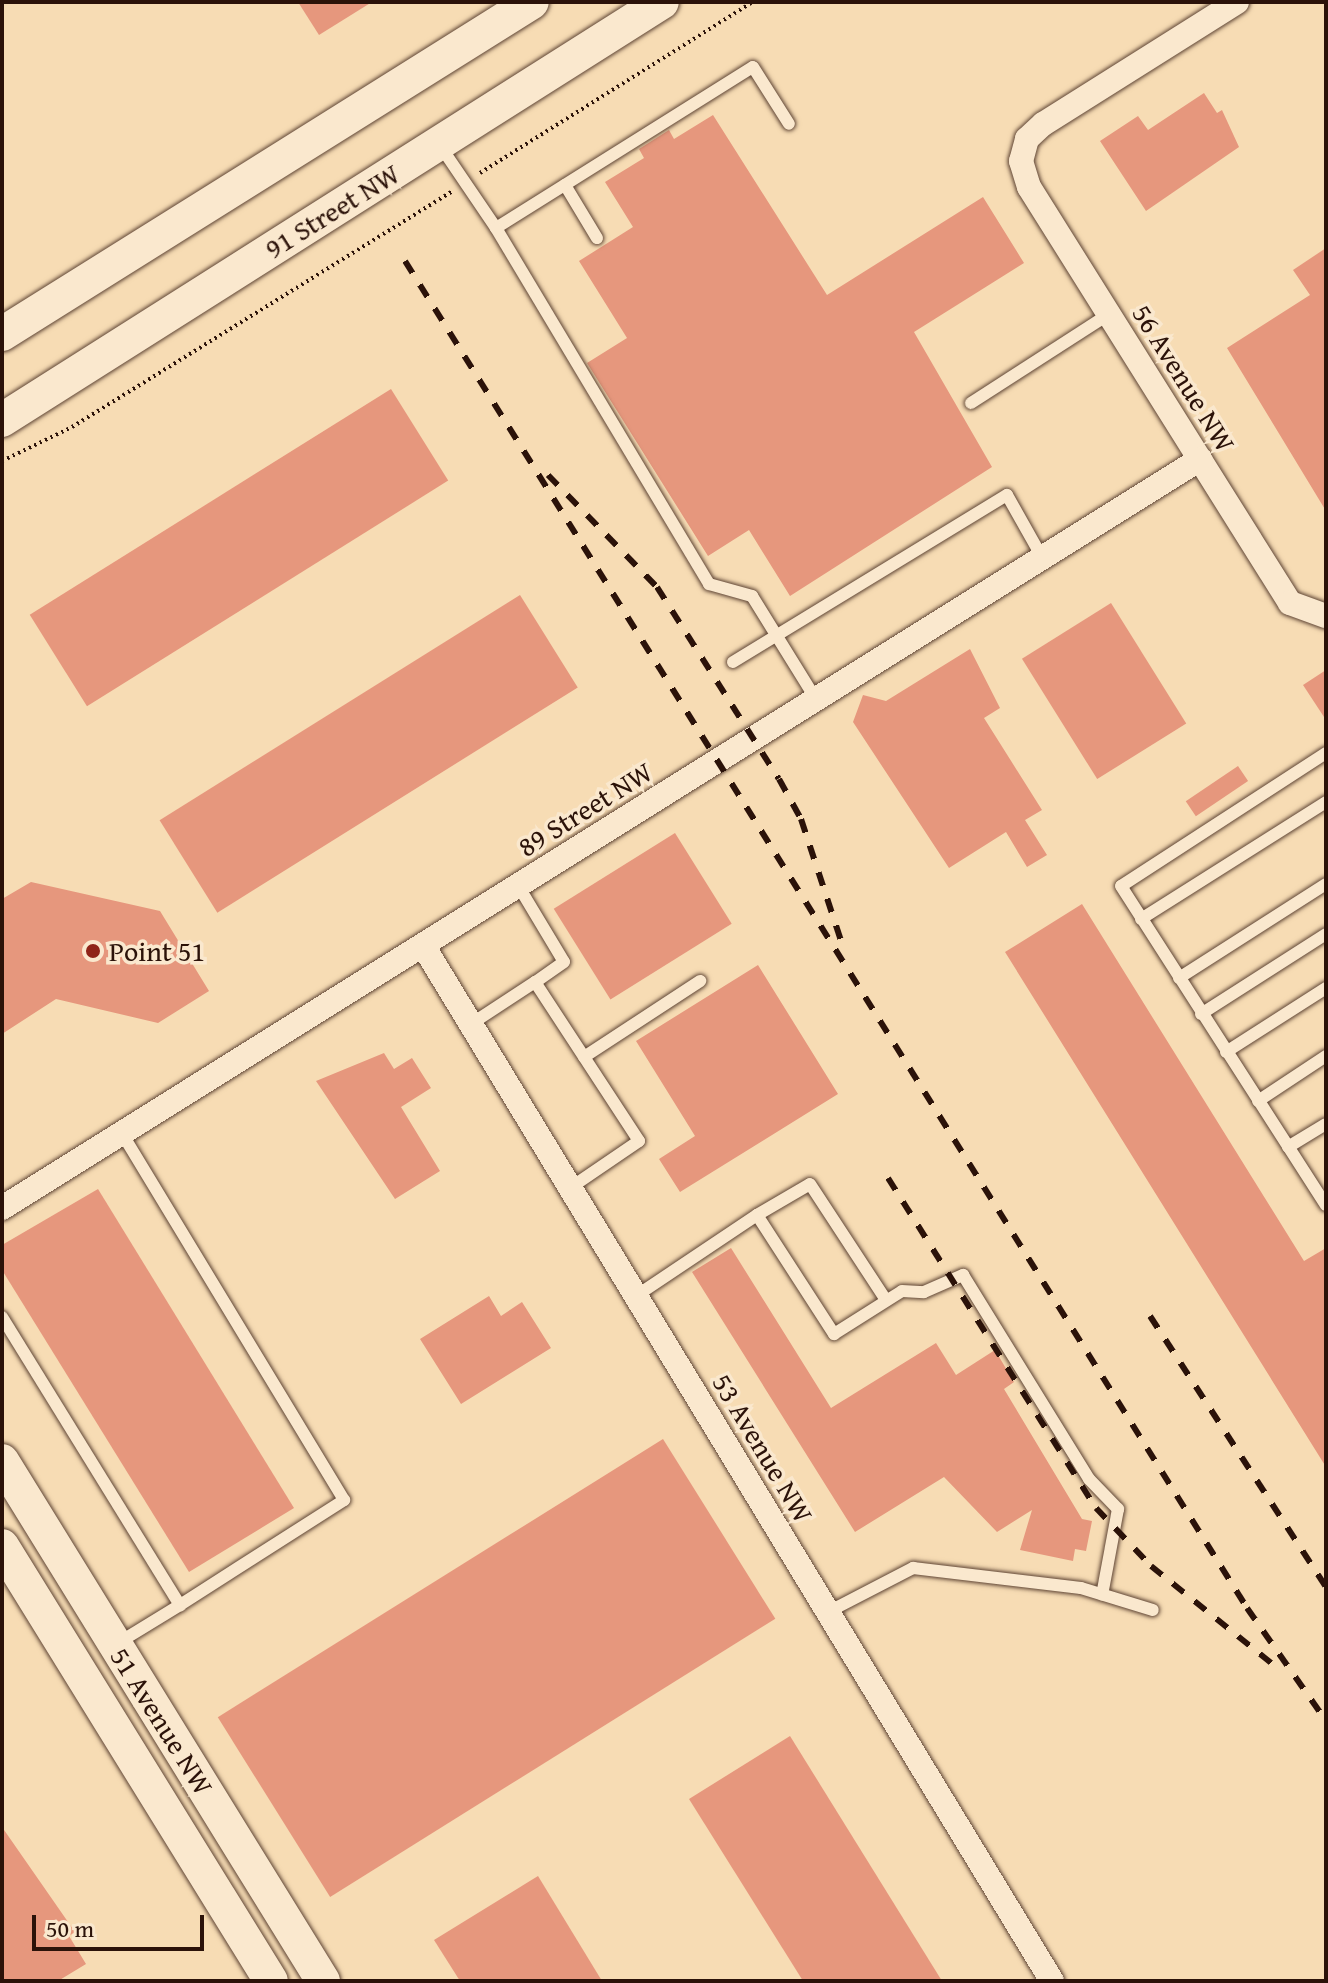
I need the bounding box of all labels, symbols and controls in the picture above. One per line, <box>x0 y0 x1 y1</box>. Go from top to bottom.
street label: 91 Street NW <box>259 156 405 266</box>
street label: 56 Avenue NW <box>1125 298 1243 458</box>
street label: 89 Street NW <box>512 754 658 864</box>
place label: Point 51 <box>109 934 205 968</box>
marker: Point 51 <box>84 942 102 960</box>
street label: 53 Avenue NW <box>705 1368 821 1528</box>
street label: 51 Avenue NW <box>103 1641 221 1801</box>
scale bar <box>36 1899 208 1949</box>
text: 50 m <box>46 1911 94 1946</box>

